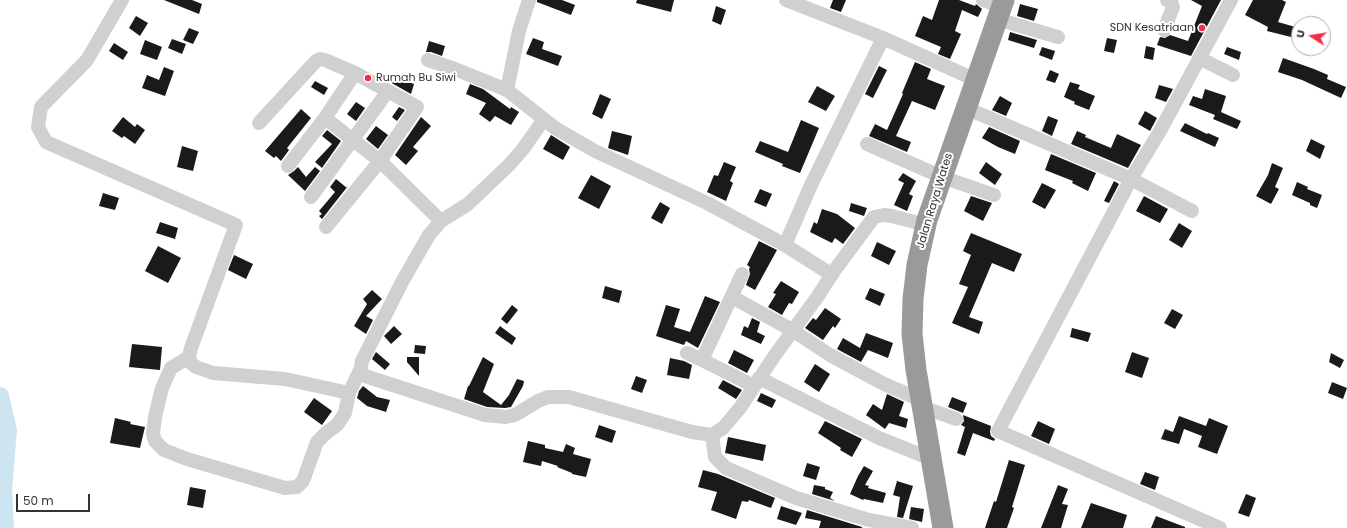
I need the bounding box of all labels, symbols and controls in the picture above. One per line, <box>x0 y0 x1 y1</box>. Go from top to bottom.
north arrow <box>1291 16 1331 56</box>
place label: SDN Kesatriaan <box>1110 21 1194 35</box>
marker: SDN Kesatriaan <box>1197 23 1207 33</box>
text: U <box>1292 28 1309 39</box>
place label: Rumah Bu Siwi <box>376 71 456 85</box>
marker: Rumah Bu Siwi <box>363 73 373 83</box>
street label: Jalan Raya Wates <box>914 152 956 250</box>
scale bar <box>18 486 92 512</box>
text: 50 m <box>23 492 54 509</box>

